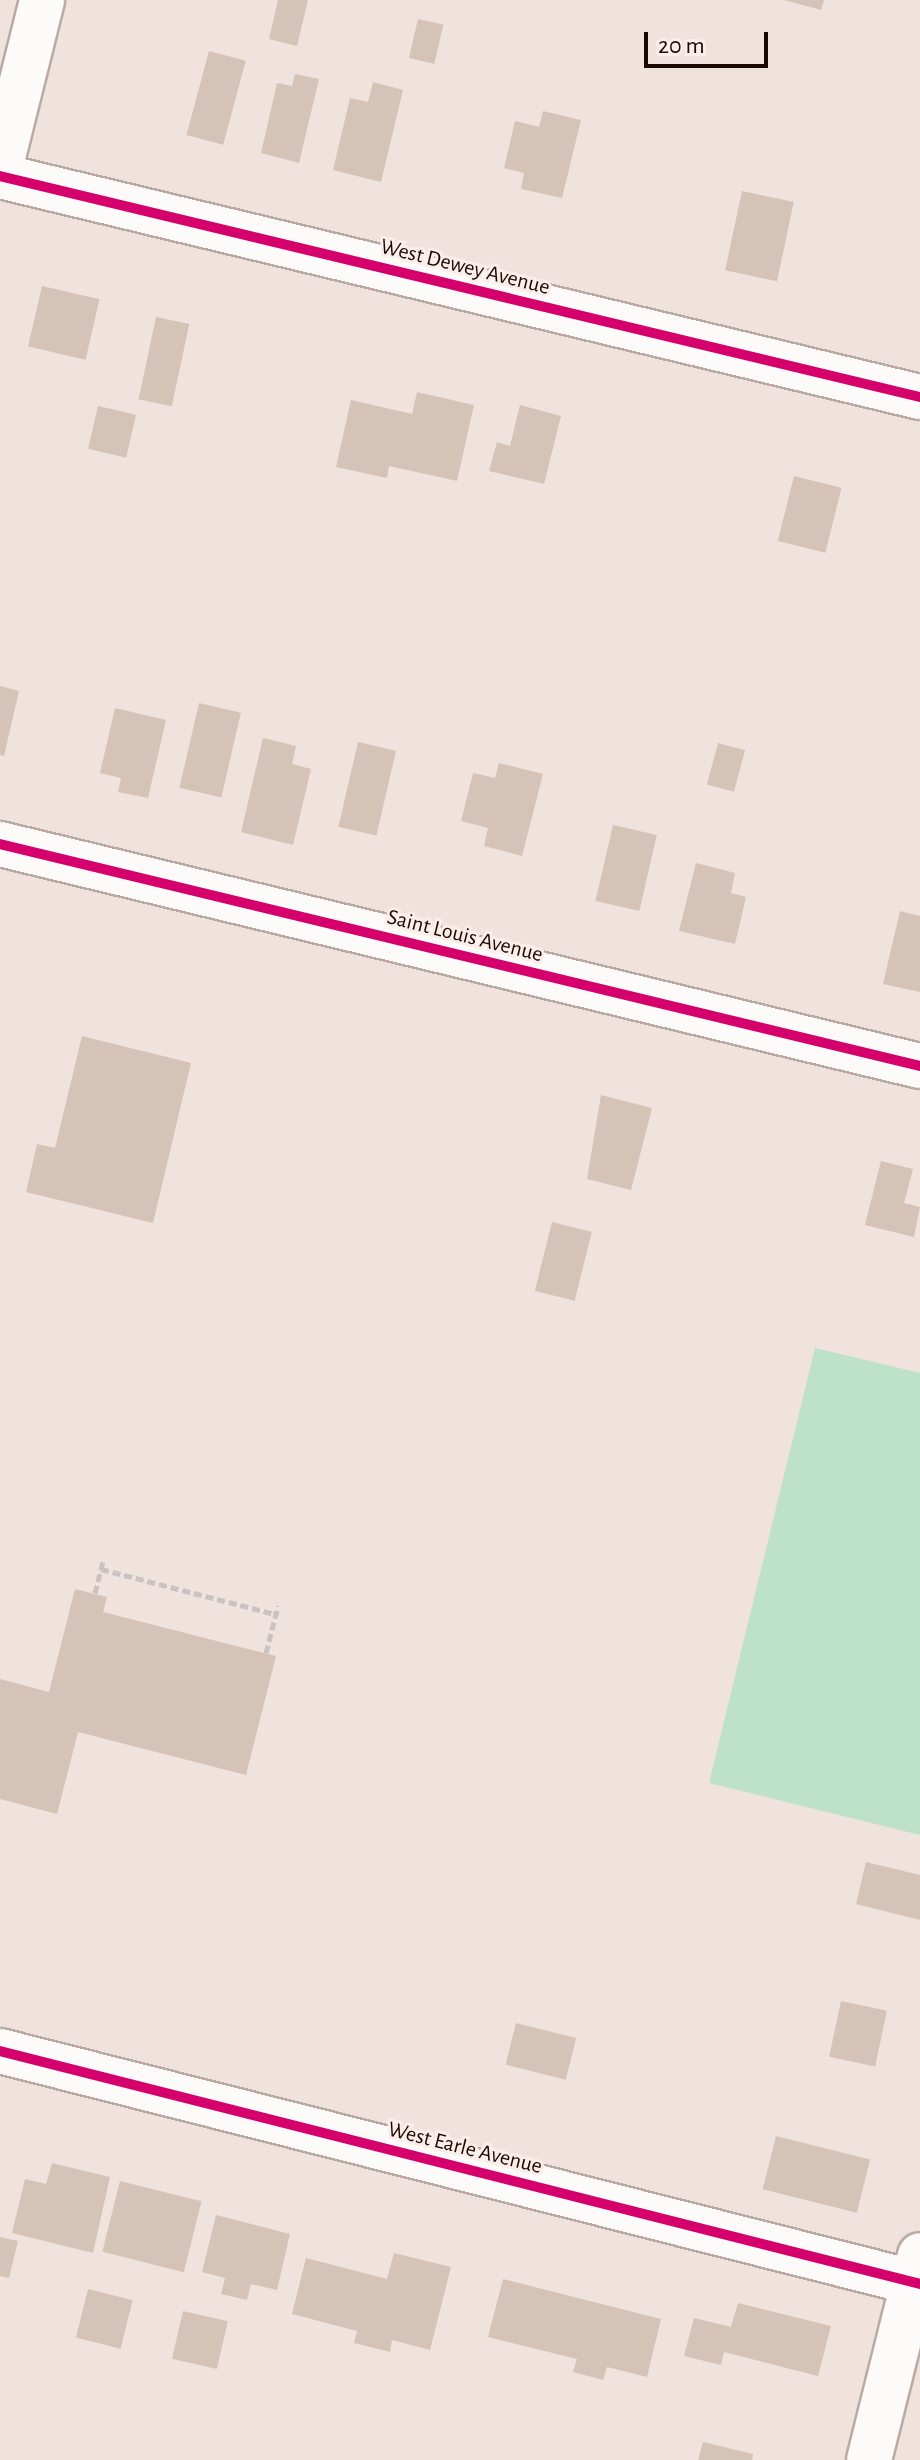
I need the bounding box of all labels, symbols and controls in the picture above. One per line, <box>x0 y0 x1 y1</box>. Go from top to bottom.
scale bar <box>648 16 772 66</box>
text: 20 m <box>658 34 705 58</box>
street label: West Dewey Avenue <box>377 233 553 301</box>
street label: Saint Louis Avenue <box>384 904 546 968</box>
street label: West Earle Avenue <box>385 2116 545 2180</box>

